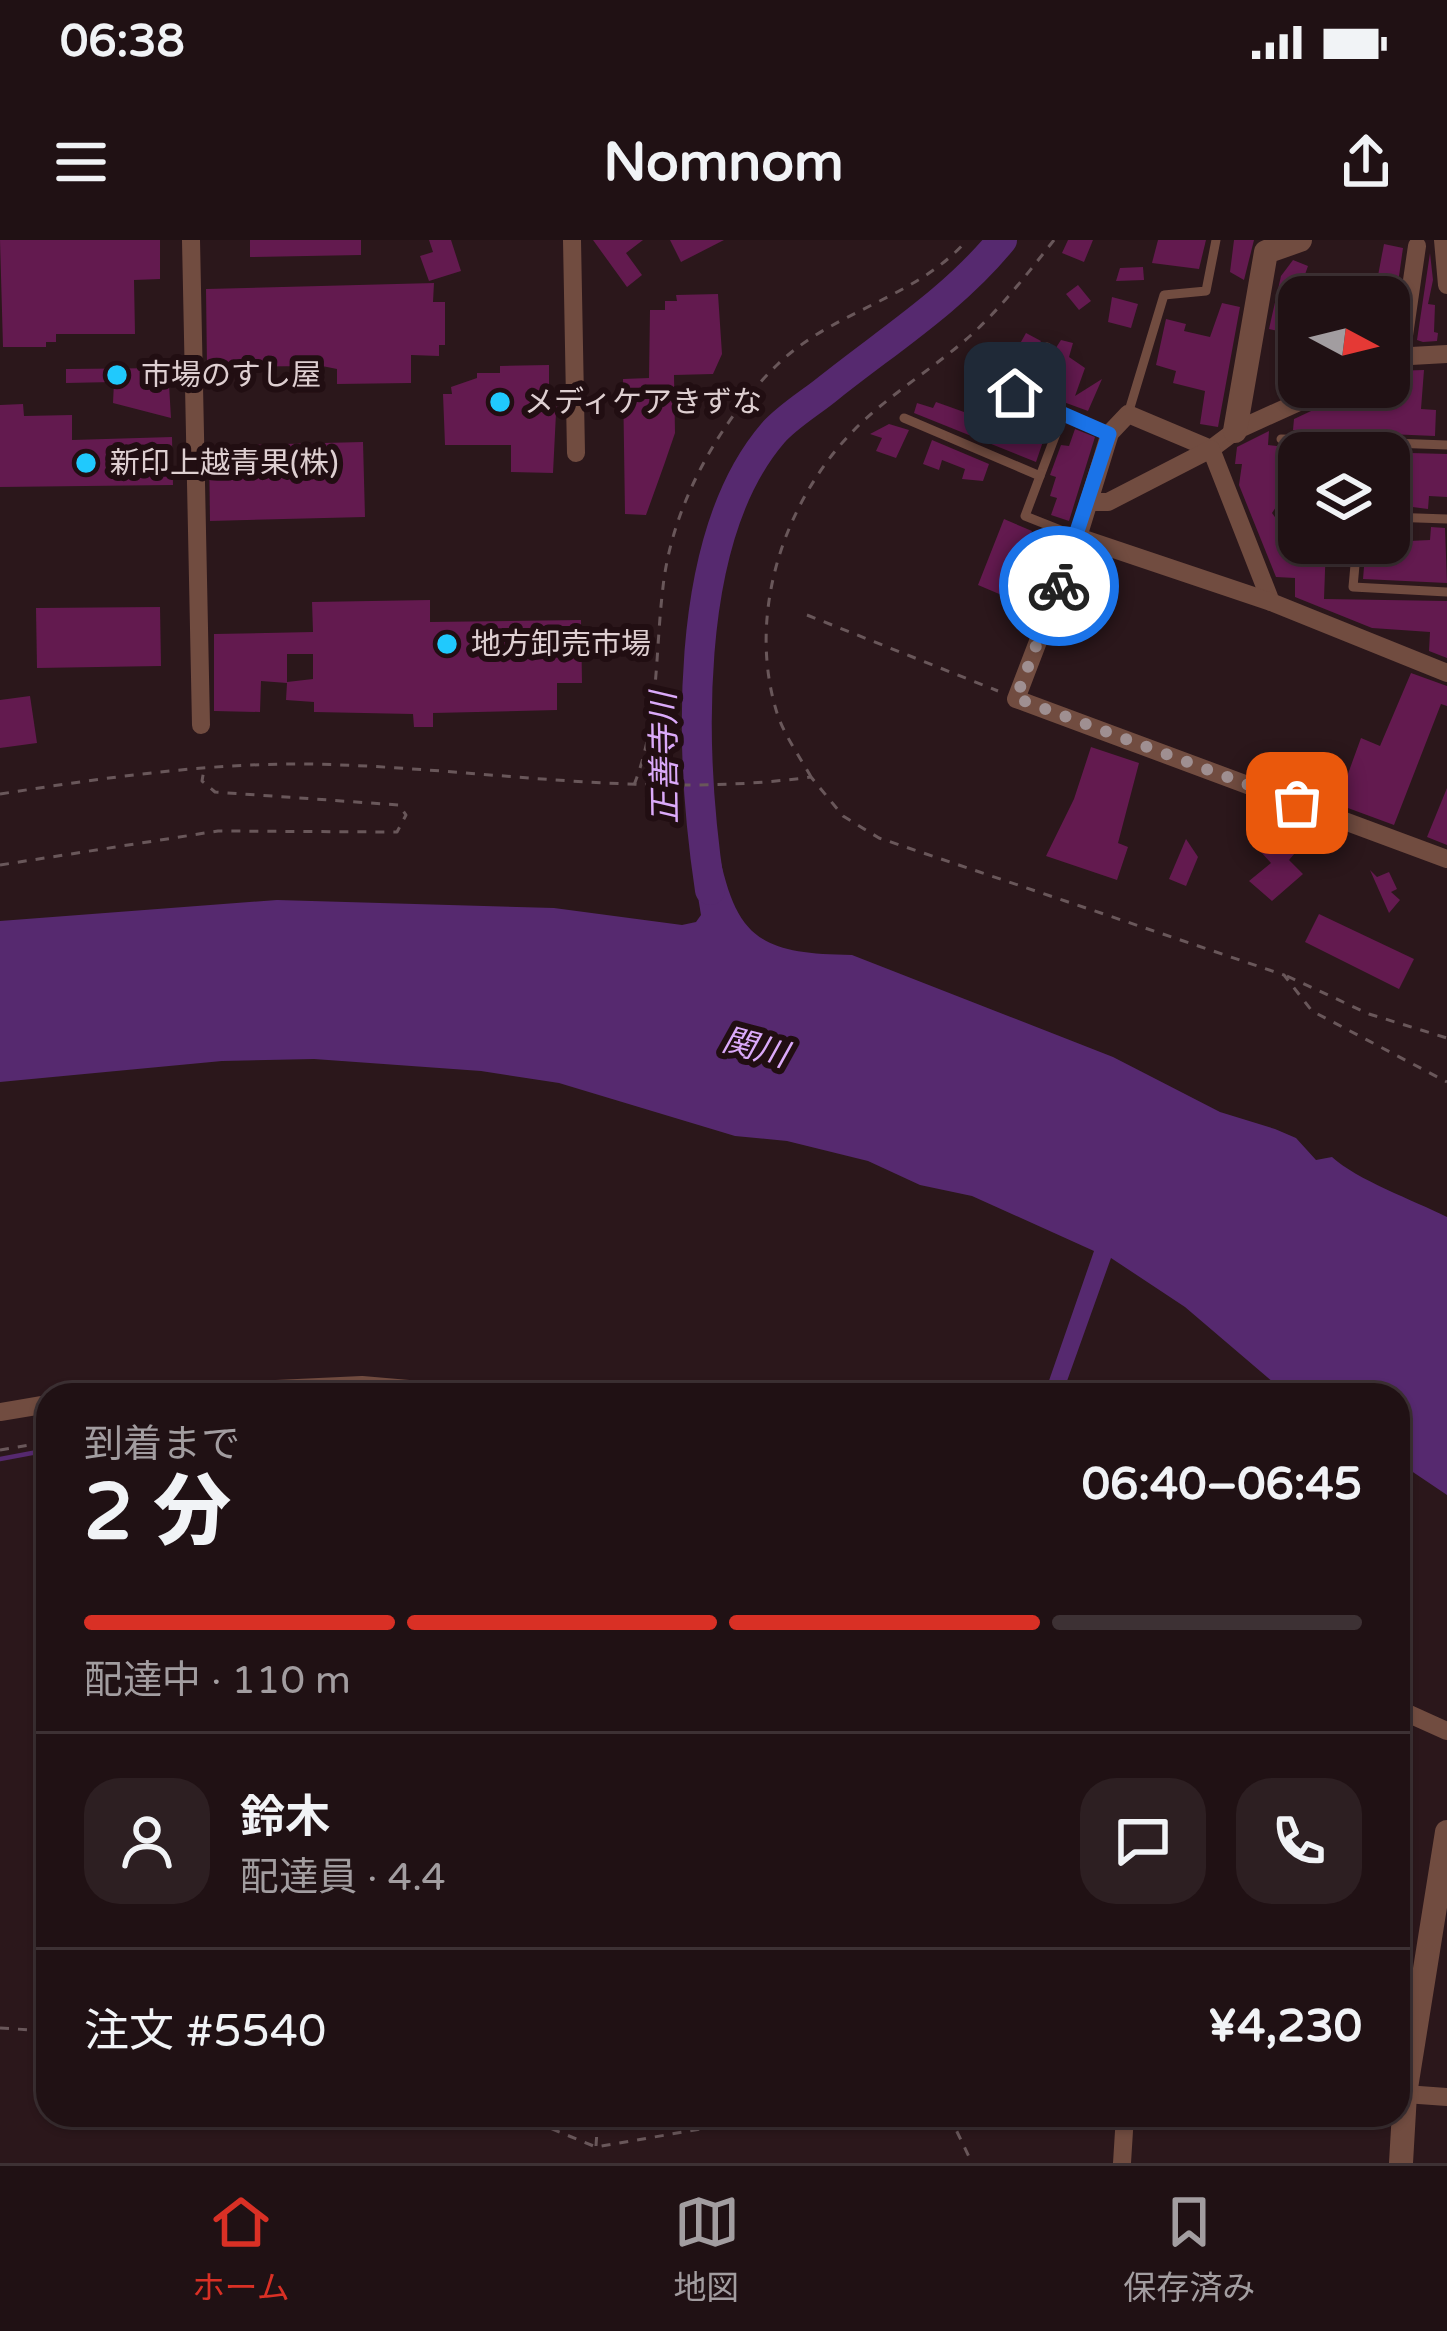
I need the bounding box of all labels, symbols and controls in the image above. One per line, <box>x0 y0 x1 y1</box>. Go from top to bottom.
text: 06:38 <box>60 15 185 69</box>
icon: menu <box>48 129 114 195</box>
icon: share <box>1333 129 1399 195</box>
text: Nomnom <box>603 130 844 195</box>
north arrow <box>1278 276 1410 408</box>
map controls <box>1278 276 1410 564</box>
pin <box>964 342 1066 444</box>
place label: 市場のすし屋 <box>141 357 321 394</box>
icon: home <box>982 360 1048 426</box>
marker: 市場のすし屋 <box>104 362 130 388</box>
place label: メディケアきずな <box>524 384 762 421</box>
marker: メディケアきずな <box>487 389 513 415</box>
button: layers <box>1278 432 1410 564</box>
place label: 新印上越青果(株) <box>110 445 339 482</box>
marker: 新印上越青果(株) <box>73 450 99 476</box>
courier <box>999 526 1119 646</box>
icon: bike <box>1026 553 1092 619</box>
place label: 地方卸売市場 <box>471 626 651 663</box>
marker: 地方卸売市場 <box>434 631 460 657</box>
water label: 正善寺川 <box>644 689 686 824</box>
pin <box>1246 752 1348 854</box>
icon: bag <box>1264 770 1330 836</box>
water label: 関川 <box>718 1021 795 1076</box>
text: 到着まで <box>84 1421 240 1468</box>
text: 06:40–06:45 <box>1082 1458 1362 1512</box>
text: 2 分 <box>84 1466 231 1560</box>
text: 配達中 · 110 m <box>84 1657 351 1704</box>
button: person <box>84 1778 210 1904</box>
button: chat <box>1080 1778 1206 1904</box>
button: phone <box>1236 1778 1362 1904</box>
text: 鈴木 <box>240 1791 330 1845</box>
text: 配達員 · 4.4 <box>240 1854 446 1901</box>
text: ¥4,230 <box>1208 2000 1362 2054</box>
text: 注文 #5540 <box>84 2005 326 2059</box>
tab: ホーム <box>192 2189 290 2309</box>
tab: 地図 <box>674 2189 740 2309</box>
tab: 保存済み <box>1123 2189 1255 2309</box>

